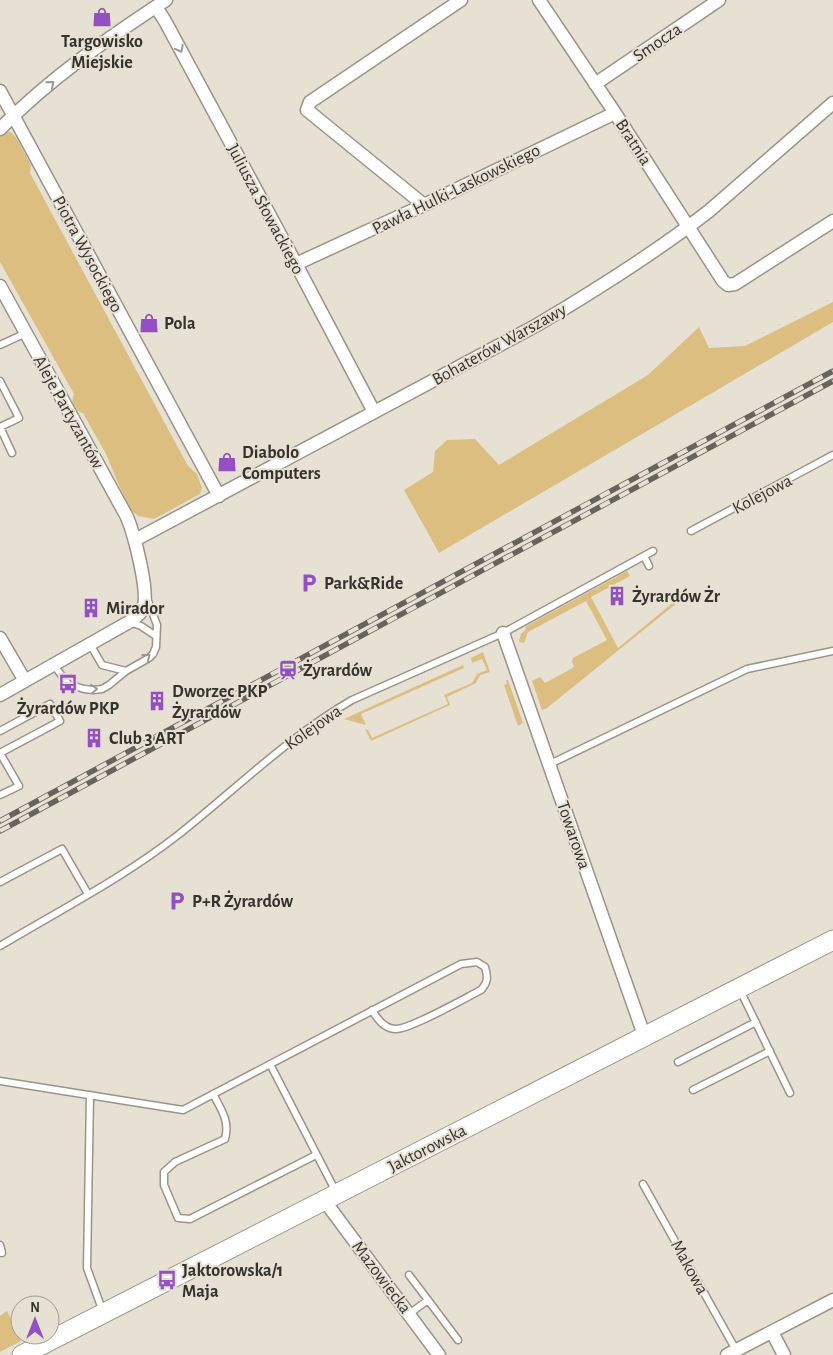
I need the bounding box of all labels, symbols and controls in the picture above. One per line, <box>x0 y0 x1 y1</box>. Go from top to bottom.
shop icon: Targowisko Miejskie <box>91 6 113 28</box>
street label: Smocza <box>630 20 685 65</box>
place label: Targowisko Miejskie <box>61 33 143 72</box>
one-way arrow <box>174 44 184 53</box>
one-way arrow <box>45 81 54 90</box>
street label: Bratnia <box>612 116 655 169</box>
street label: Juliusza Słowackiego <box>223 141 307 278</box>
street label: Pawła Hulki-Laskowskiego <box>370 141 543 238</box>
street label: Piotra Wysockiego <box>49 193 125 316</box>
street label: Bohaterów Warszawy <box>429 300 570 389</box>
shop icon: Pola <box>138 312 160 334</box>
place label: Pola <box>164 315 196 333</box>
street label: Aleje Partyzantów <box>30 353 107 472</box>
place label: Diabolo Computers <box>242 444 321 483</box>
shop icon: Diabolo Computers <box>216 451 238 473</box>
street label: Kolejowa <box>730 472 795 518</box>
parking icon: Park&Ride <box>298 572 320 594</box>
place label: Park&Ride <box>324 575 403 593</box>
building icon: Żyrardów Żr <box>606 585 628 607</box>
place label: Żyrardów Żr <box>632 585 721 606</box>
building icon: Mirador <box>80 597 102 619</box>
place label: Mirador <box>106 600 165 618</box>
one-way arrow <box>142 654 151 663</box>
station icon: Żyrardów <box>277 659 299 681</box>
place label: Żyrardów <box>303 659 373 680</box>
bus stop icon: Żyrardów PKP <box>57 673 79 695</box>
place label: Dworzec PKP Żyrardów <box>172 683 267 722</box>
one-way arrow <box>90 684 98 695</box>
building icon: Dworzec PKP Żyrardów <box>146 690 168 712</box>
place label: Żyrardów PKP <box>17 697 119 718</box>
street label: Kolejowa <box>282 702 345 754</box>
building icon: Club 3 ART <box>83 727 105 749</box>
place label: Club 3 ART <box>109 730 185 748</box>
street label: Towarowa <box>553 799 593 872</box>
parking icon: P+R Żyrardów <box>166 890 188 912</box>
place label: P+R Żyrardów <box>192 890 294 911</box>
street label: Jaktorowska <box>385 1122 470 1176</box>
street label: Makowa <box>667 1237 711 1298</box>
street label: Mazowiecka <box>348 1238 414 1317</box>
place label: Jaktorowska/1 Maja <box>182 1262 283 1301</box>
bus stop icon: Jaktorowska/1 Maja <box>156 1269 178 1291</box>
north arrow <box>10 1295 60 1345</box>
text: N <box>30 1301 40 1315</box>

